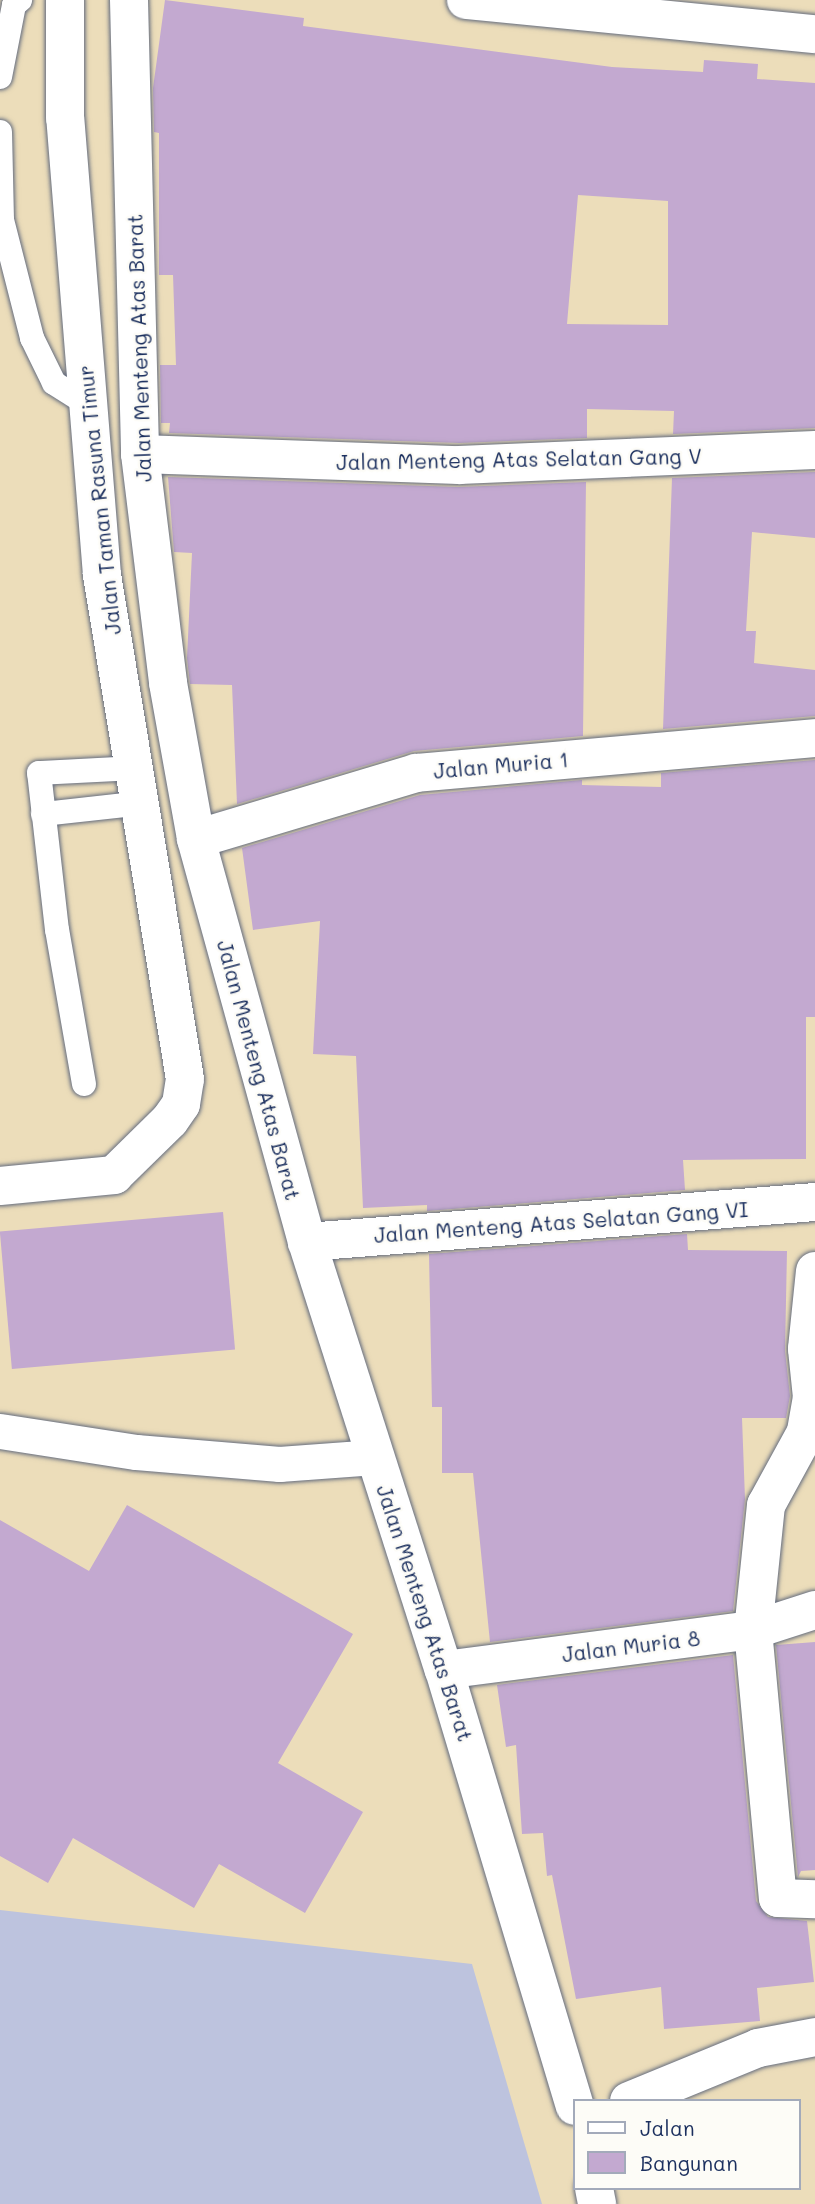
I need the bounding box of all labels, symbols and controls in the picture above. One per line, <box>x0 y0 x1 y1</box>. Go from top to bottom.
street label: Jalan Menteng Atas Barat <box>122 214 156 482</box>
street label: Jalan Taman Rasuna Timur <box>72 364 126 636</box>
street label: Jalan Menteng Atas Selatan Gang V <box>336 443 702 475</box>
street label: Jalan Muria 1 <box>432 747 570 783</box>
street label: Jalan Menteng Atas Barat <box>212 937 306 1203</box>
street label: Jalan Menteng Atas Selatan Gang VI <box>373 1196 749 1248</box>
street label: Jalan Menteng Atas Barat <box>372 1482 478 1744</box>
street label: Jalan Muria 8 <box>560 1625 702 1667</box>
legend <box>574 2099 801 2190</box>
text: Jalan <box>640 2114 695 2141</box>
text: Bangunan <box>640 2149 738 2176</box>

